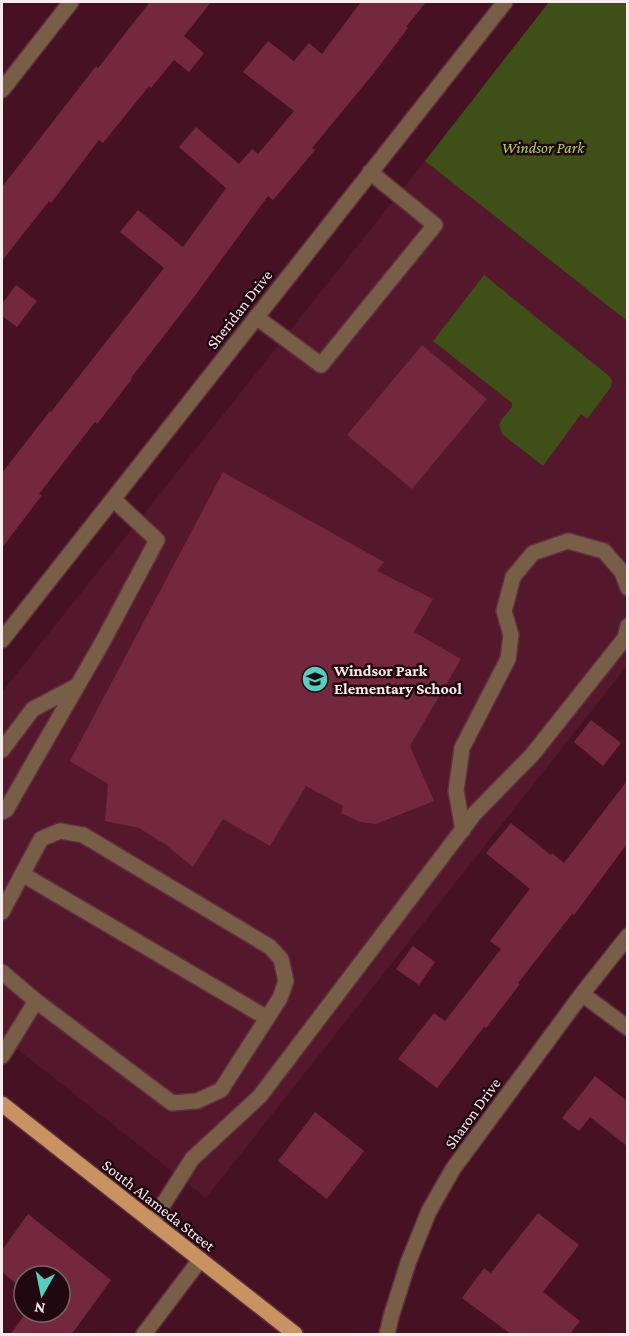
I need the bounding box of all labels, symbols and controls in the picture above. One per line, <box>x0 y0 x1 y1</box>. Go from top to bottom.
park label: Windsor Park <box>502 139 585 156</box>
street label: Sheridan Drive <box>203 267 275 352</box>
place label: Windsor Park Elementary School <box>333 662 462 697</box>
school or university icon: Windsor Park Elementary School <box>300 664 330 694</box>
street label: Sharon Drive <box>441 1075 504 1152</box>
street label: South Alameda Street <box>99 1156 219 1255</box>
north arrow <box>12 1264 72 1324</box>
text: N <box>33 1299 46 1318</box>

